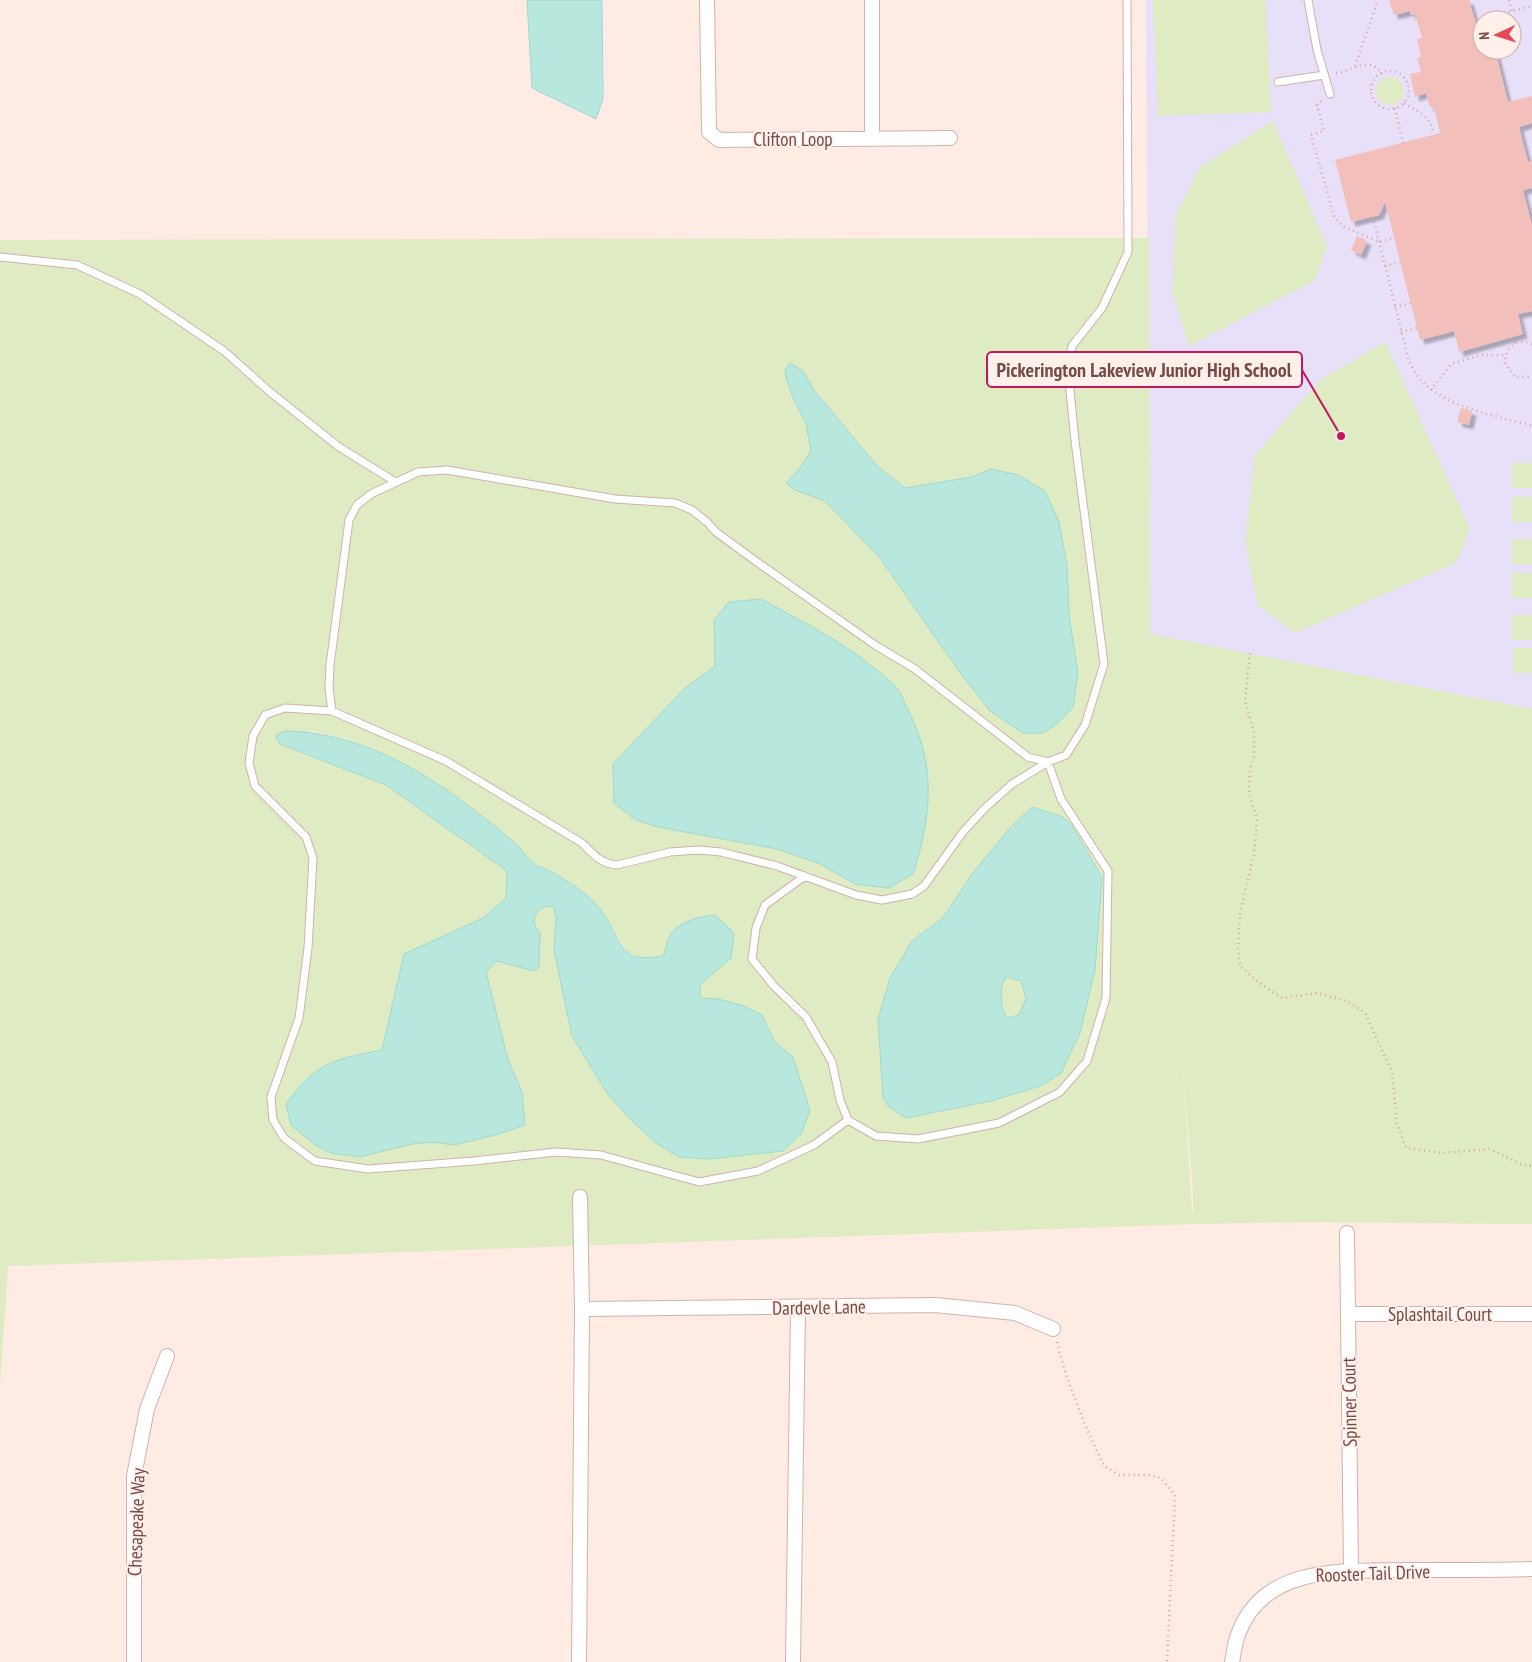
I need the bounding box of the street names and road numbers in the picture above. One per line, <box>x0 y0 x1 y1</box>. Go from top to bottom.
street label: Clifton Loop <box>753 127 833 151</box>
street label: Dardevle Lane <box>772 1294 866 1320</box>
street label: Splashtail Court <box>1388 1302 1493 1326</box>
street label: Spinner Court <box>1336 1356 1362 1447</box>
street label: Chesapeake Way <box>122 1467 150 1577</box>
street label: Rooster Tail Drive <box>1315 1559 1431 1587</box>

